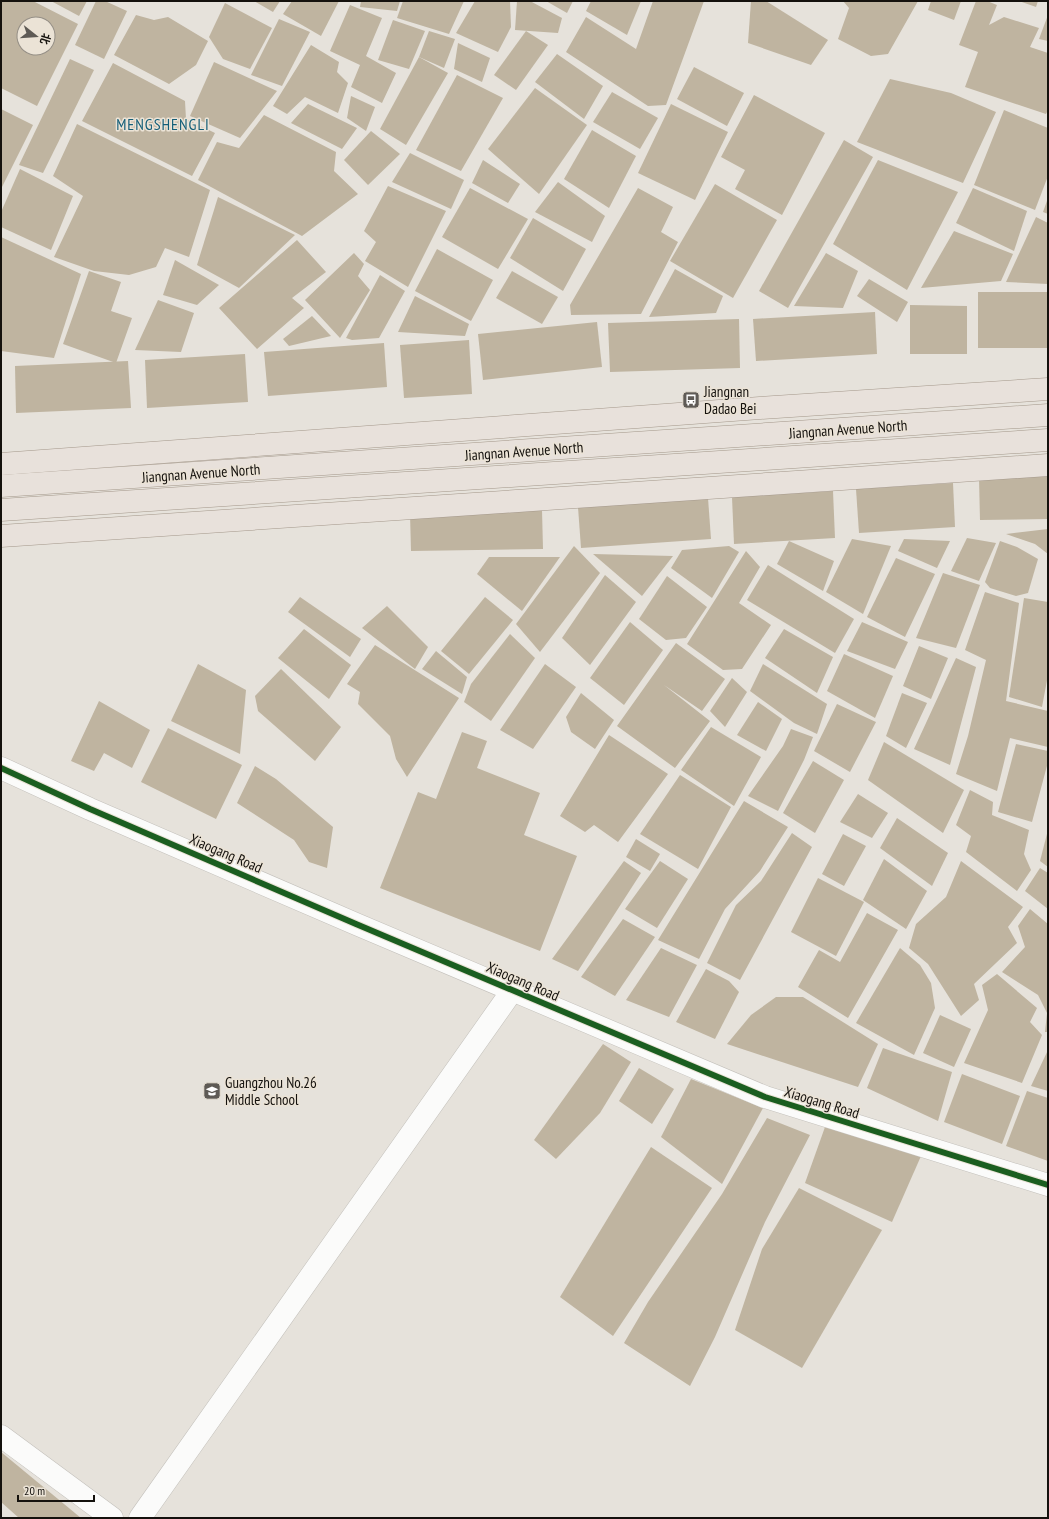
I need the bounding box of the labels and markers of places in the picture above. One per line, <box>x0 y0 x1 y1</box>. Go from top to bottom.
place label: Jiangnan Dadao Bei <box>703 382 757 418</box>
bus stop icon: Jiangnan Dadao Bei <box>681 390 701 410</box>
place label: Guangzhou No.26 Middle School <box>225 1073 317 1109</box>
school or university icon: Guangzhou No.26 Middle School <box>202 1081 222 1101</box>

